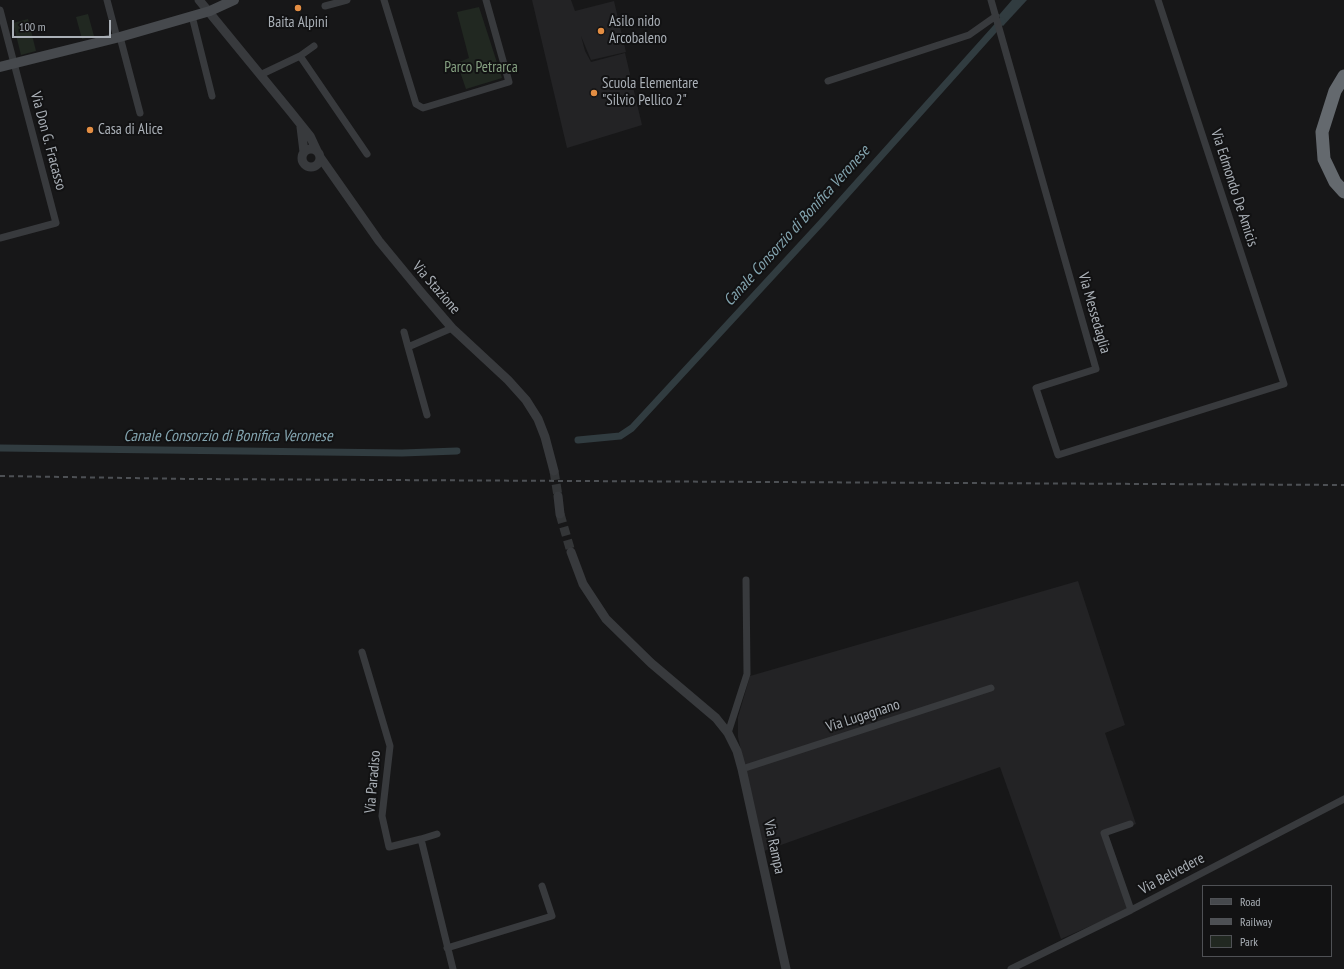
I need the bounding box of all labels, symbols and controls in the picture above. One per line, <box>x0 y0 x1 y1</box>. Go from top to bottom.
marker: Baita Alpini <box>293 3 303 13</box>
scale bar <box>14 12 113 38</box>
place label: Asilo nido Arcobaleno <box>609 13 667 48</box>
place label: Baita Alpini <box>268 14 328 32</box>
text: 100 m <box>19 19 46 34</box>
marker: Asilo nido Arcobaleno <box>596 26 606 36</box>
park label: Parco Petrarca <box>444 59 518 77</box>
place label: Scuola Elementare "Silvio Pellico 2" <box>602 75 699 110</box>
marker: Scuola Elementare "Silvio Pellico 2" <box>589 88 599 98</box>
street label: Via Don G. Fracasso <box>26 90 70 192</box>
place label: Casa di Alice <box>98 121 163 139</box>
marker: Casa di Alice <box>85 125 95 135</box>
street label: Via Edmondo De Amicis <box>1207 127 1261 249</box>
water label: Canale Consorzio di Bonifica Veronese <box>720 142 874 310</box>
street label: Via Stazione <box>408 258 464 318</box>
street label: Via Messedaglia <box>1074 271 1114 355</box>
water label: Canale Consorzio di Bonifica Veronese <box>123 426 333 446</box>
street label: Via Lugagnano <box>824 696 902 736</box>
street label: Via Paradiso <box>361 750 385 814</box>
street label: Via Rampa <box>759 818 789 876</box>
street label: Via Belvedere <box>1136 849 1208 899</box>
legend <box>1202 885 1332 957</box>
text: Road <box>1240 894 1260 909</box>
text: Railway <box>1240 914 1272 929</box>
text: Park <box>1240 934 1258 949</box>

